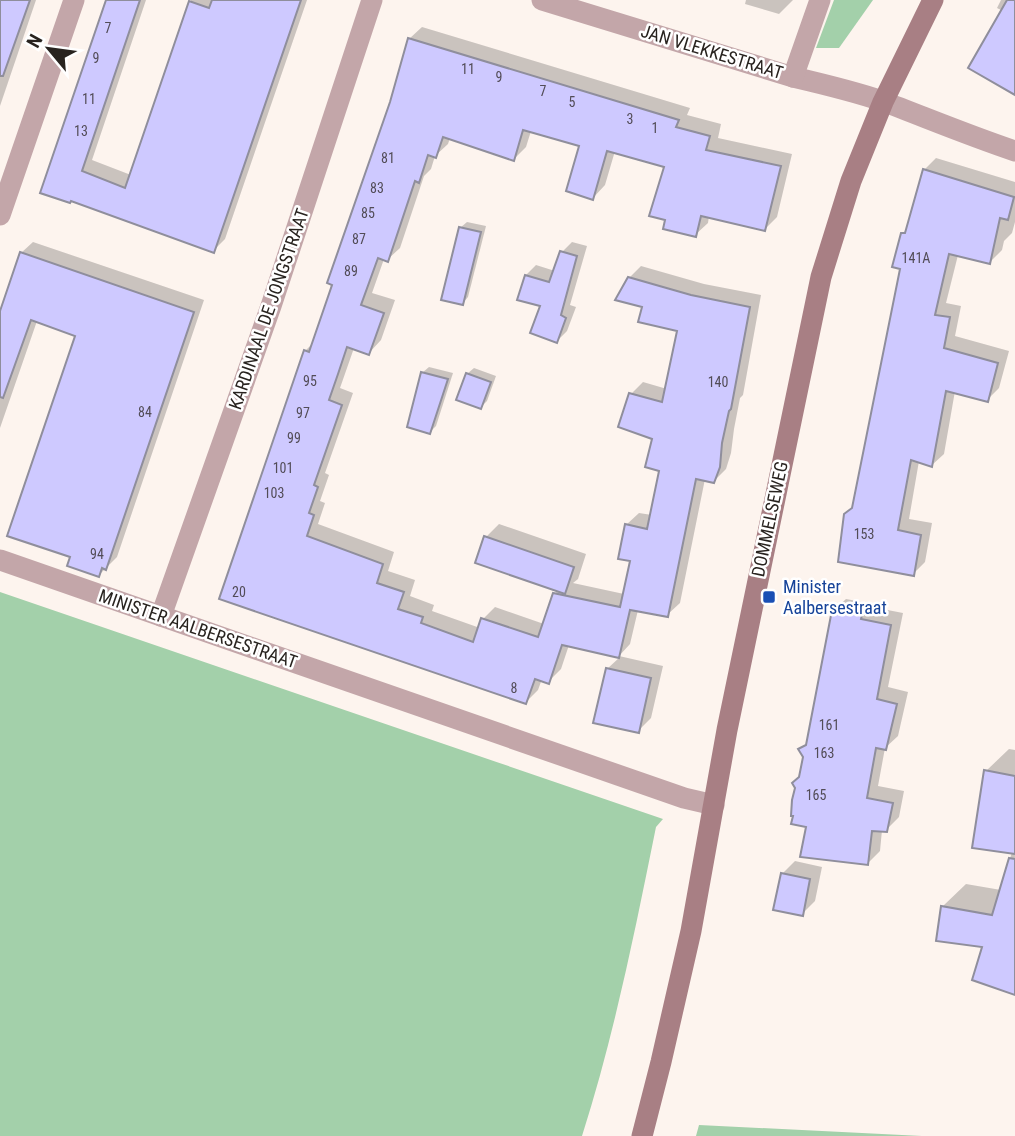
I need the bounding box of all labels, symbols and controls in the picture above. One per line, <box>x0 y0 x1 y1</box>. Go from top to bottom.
north arrow <box>14 14 84 84</box>
house number: 7 <box>105 20 112 36</box>
street label: JAN VLEKKESTRAAT <box>638 20 786 83</box>
text: N <box>22 30 47 52</box>
house number: 9 <box>93 50 99 66</box>
house number: 11 <box>461 61 475 77</box>
house number: 9 <box>496 69 502 85</box>
house number: 7 <box>540 83 547 99</box>
house number: 11 <box>82 91 96 107</box>
house number: 5 <box>569 94 576 110</box>
house number: 3 <box>627 111 633 127</box>
house number: 1 <box>652 120 658 136</box>
house number: 13 <box>74 123 88 139</box>
house number: 81 <box>381 150 395 166</box>
house number: 83 <box>370 180 384 196</box>
house number: 85 <box>361 205 375 221</box>
street label: KARDINAAL DE JONGSTRAAT <box>224 206 313 412</box>
house number: 87 <box>352 231 366 247</box>
house number: 141A <box>902 250 930 266</box>
house number: 89 <box>344 263 358 279</box>
house number: 95 <box>303 373 317 389</box>
house number: 140 <box>708 374 728 390</box>
house number: 84 <box>138 404 152 420</box>
house number: 97 <box>296 405 310 421</box>
house number: 99 <box>287 430 301 446</box>
street label: DOMMELSEWEG <box>747 459 792 578</box>
house number: 101 <box>273 460 293 476</box>
house number: 103 <box>264 485 284 501</box>
house number: 153 <box>854 526 874 542</box>
house number: 94 <box>90 546 104 562</box>
place label: Minister Aalbersestraat <box>783 576 887 618</box>
house number: 20 <box>232 584 246 600</box>
street label: MINISTER AALBERSESTRAAT <box>96 585 300 672</box>
marker: Minister Aalbersestraat <box>761 589 777 605</box>
house number: 8 <box>511 680 518 696</box>
house number: 161 <box>819 717 839 733</box>
house number: 163 <box>814 745 834 761</box>
house number: 165 <box>806 787 826 803</box>

